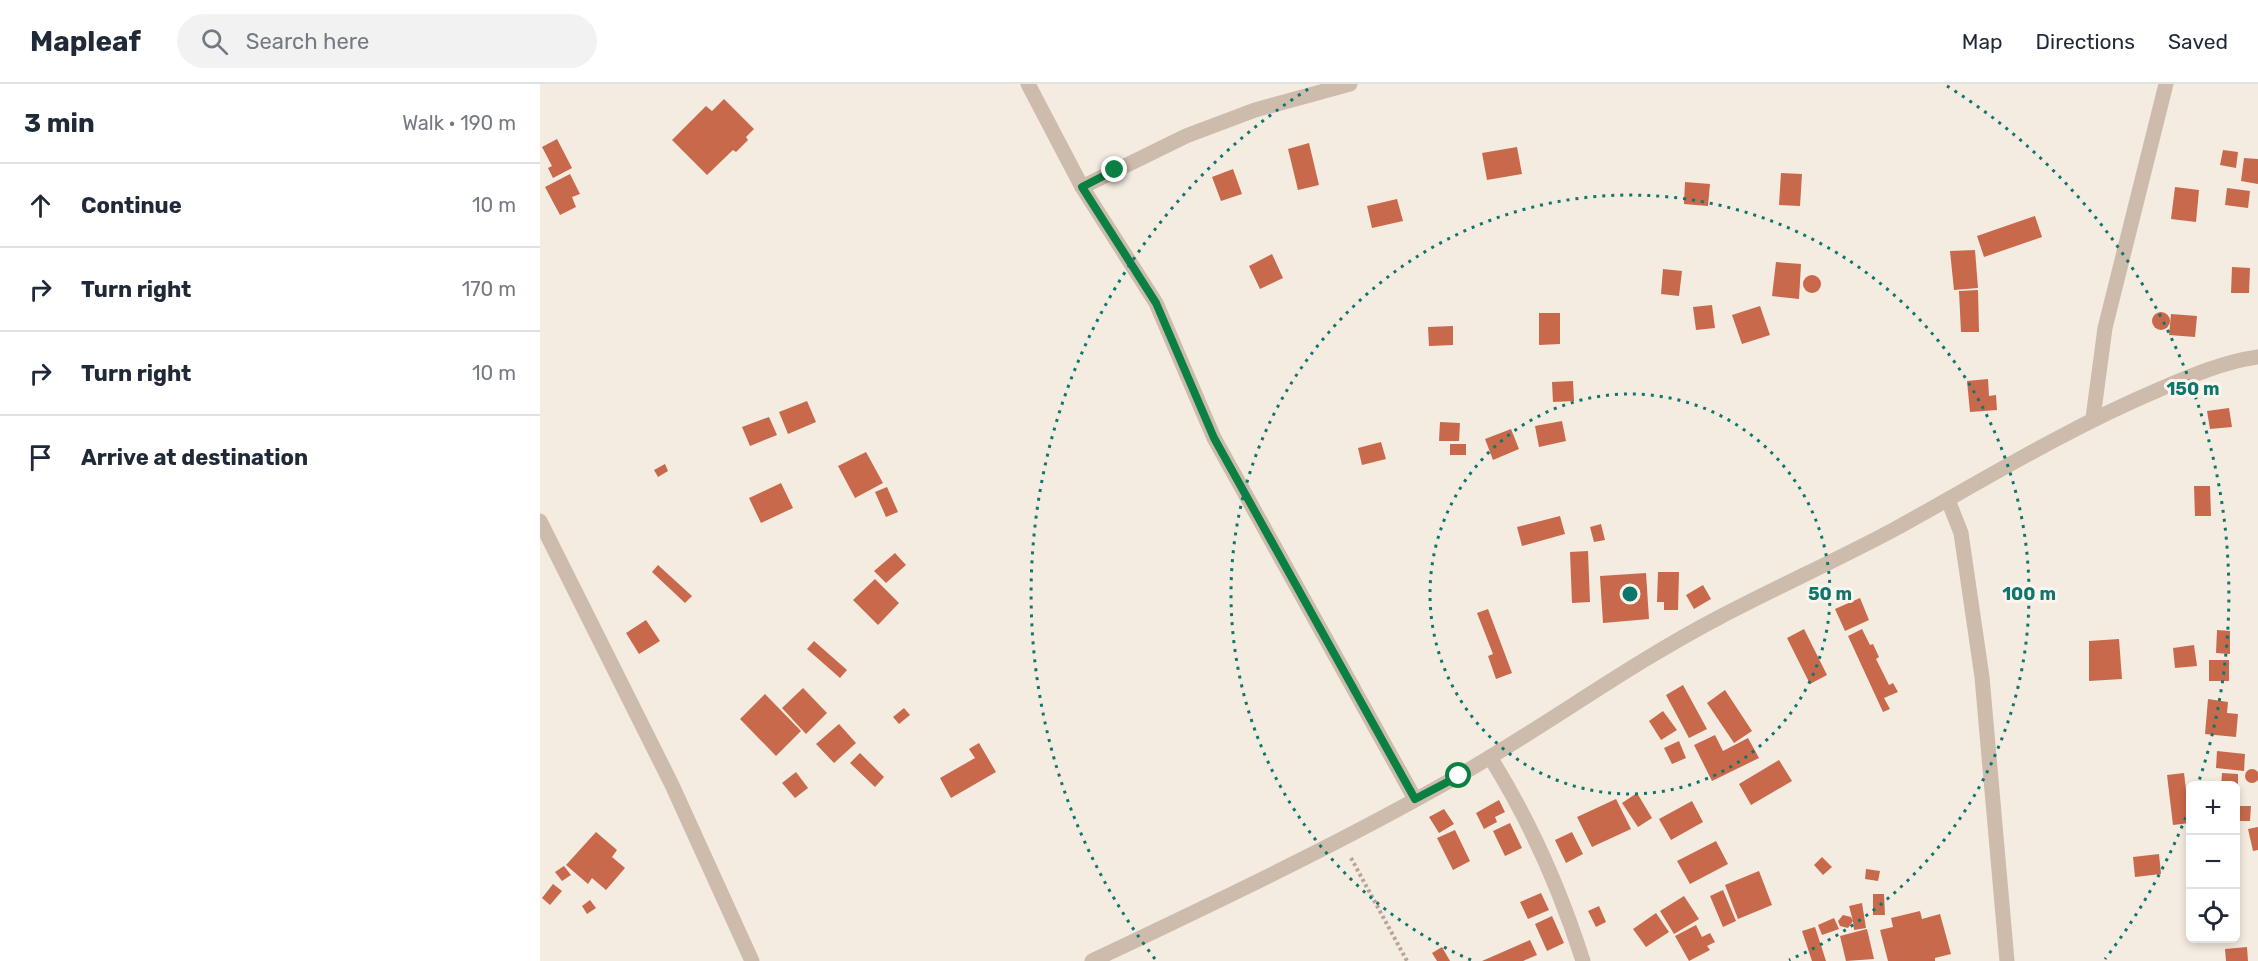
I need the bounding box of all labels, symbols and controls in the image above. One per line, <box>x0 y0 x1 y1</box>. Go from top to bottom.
search box <box>177 14 597 68</box>
text: Mapleaf <box>30 25 141 58</box>
icon: search <box>198 25 231 58</box>
text: Search here <box>246 28 369 55</box>
text: Map <box>1962 29 2003 54</box>
text: Directions <box>2036 29 2135 54</box>
text: Saved <box>2168 29 2228 54</box>
text: 3 min <box>24 108 95 139</box>
text: Walk · 190 m <box>402 111 516 135</box>
route end <box>1101 156 1127 182</box>
icon: ahead <box>24 189 57 222</box>
text: Continue <box>81 192 182 219</box>
text: 10 m <box>472 193 516 217</box>
icon: right <box>24 273 57 306</box>
text: Turn right <box>81 276 191 303</box>
text: 170 m <box>462 277 516 301</box>
icon: right <box>24 357 57 390</box>
text: Turn right <box>81 360 191 387</box>
text: 10 m <box>472 361 516 385</box>
text: 150 m <box>2166 378 2220 400</box>
icon: arrive <box>24 441 57 474</box>
text: Arrive at destination <box>81 444 308 471</box>
text: 50 m <box>1808 583 1852 605</box>
text: 100 m <box>2002 583 2056 605</box>
centre of rings <box>1620 584 1640 604</box>
route start <box>1445 762 1471 788</box>
map controls <box>2186 781 2240 943</box>
button: + <box>2186 781 2240 835</box>
button: − <box>2186 835 2240 889</box>
button: locate <box>2186 889 2240 943</box>

